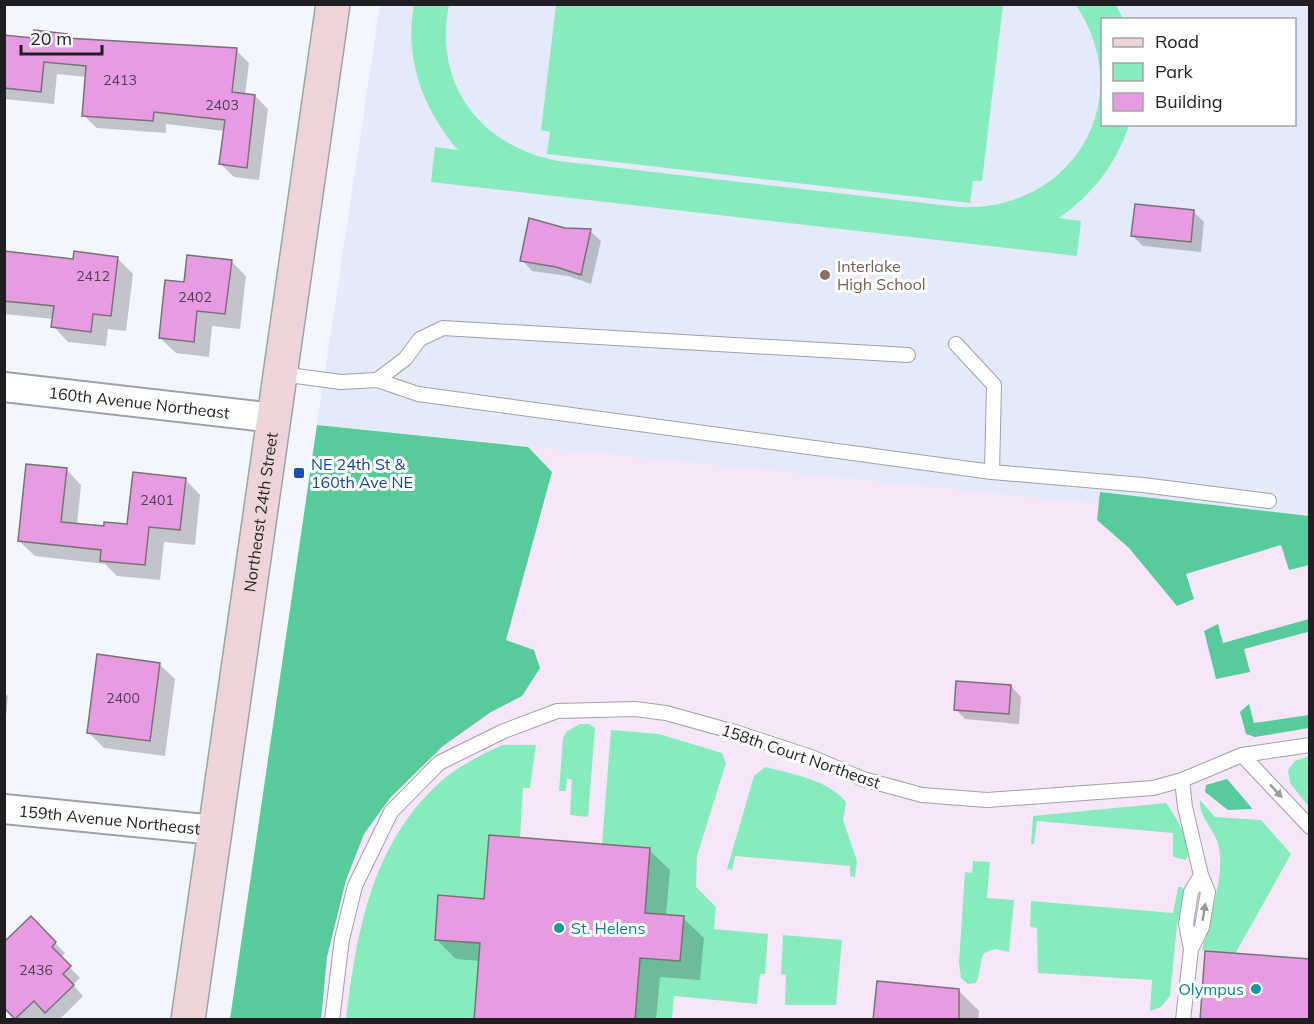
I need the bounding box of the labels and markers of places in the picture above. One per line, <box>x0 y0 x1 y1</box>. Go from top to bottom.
place label: Interlake High School <box>837 256 926 294</box>
marker: Interlake High School <box>818 268 832 282</box>
place label: NE 24th St & 160th Ave NE <box>311 454 413 492</box>
marker: NE 24th St & 160th Ave NE <box>292 466 306 480</box>
place label: St. Helens <box>571 918 645 938</box>
marker: St. Helens <box>552 921 566 935</box>
place label: Olympus <box>1179 979 1244 999</box>
marker: Olympus <box>1249 982 1263 996</box>

